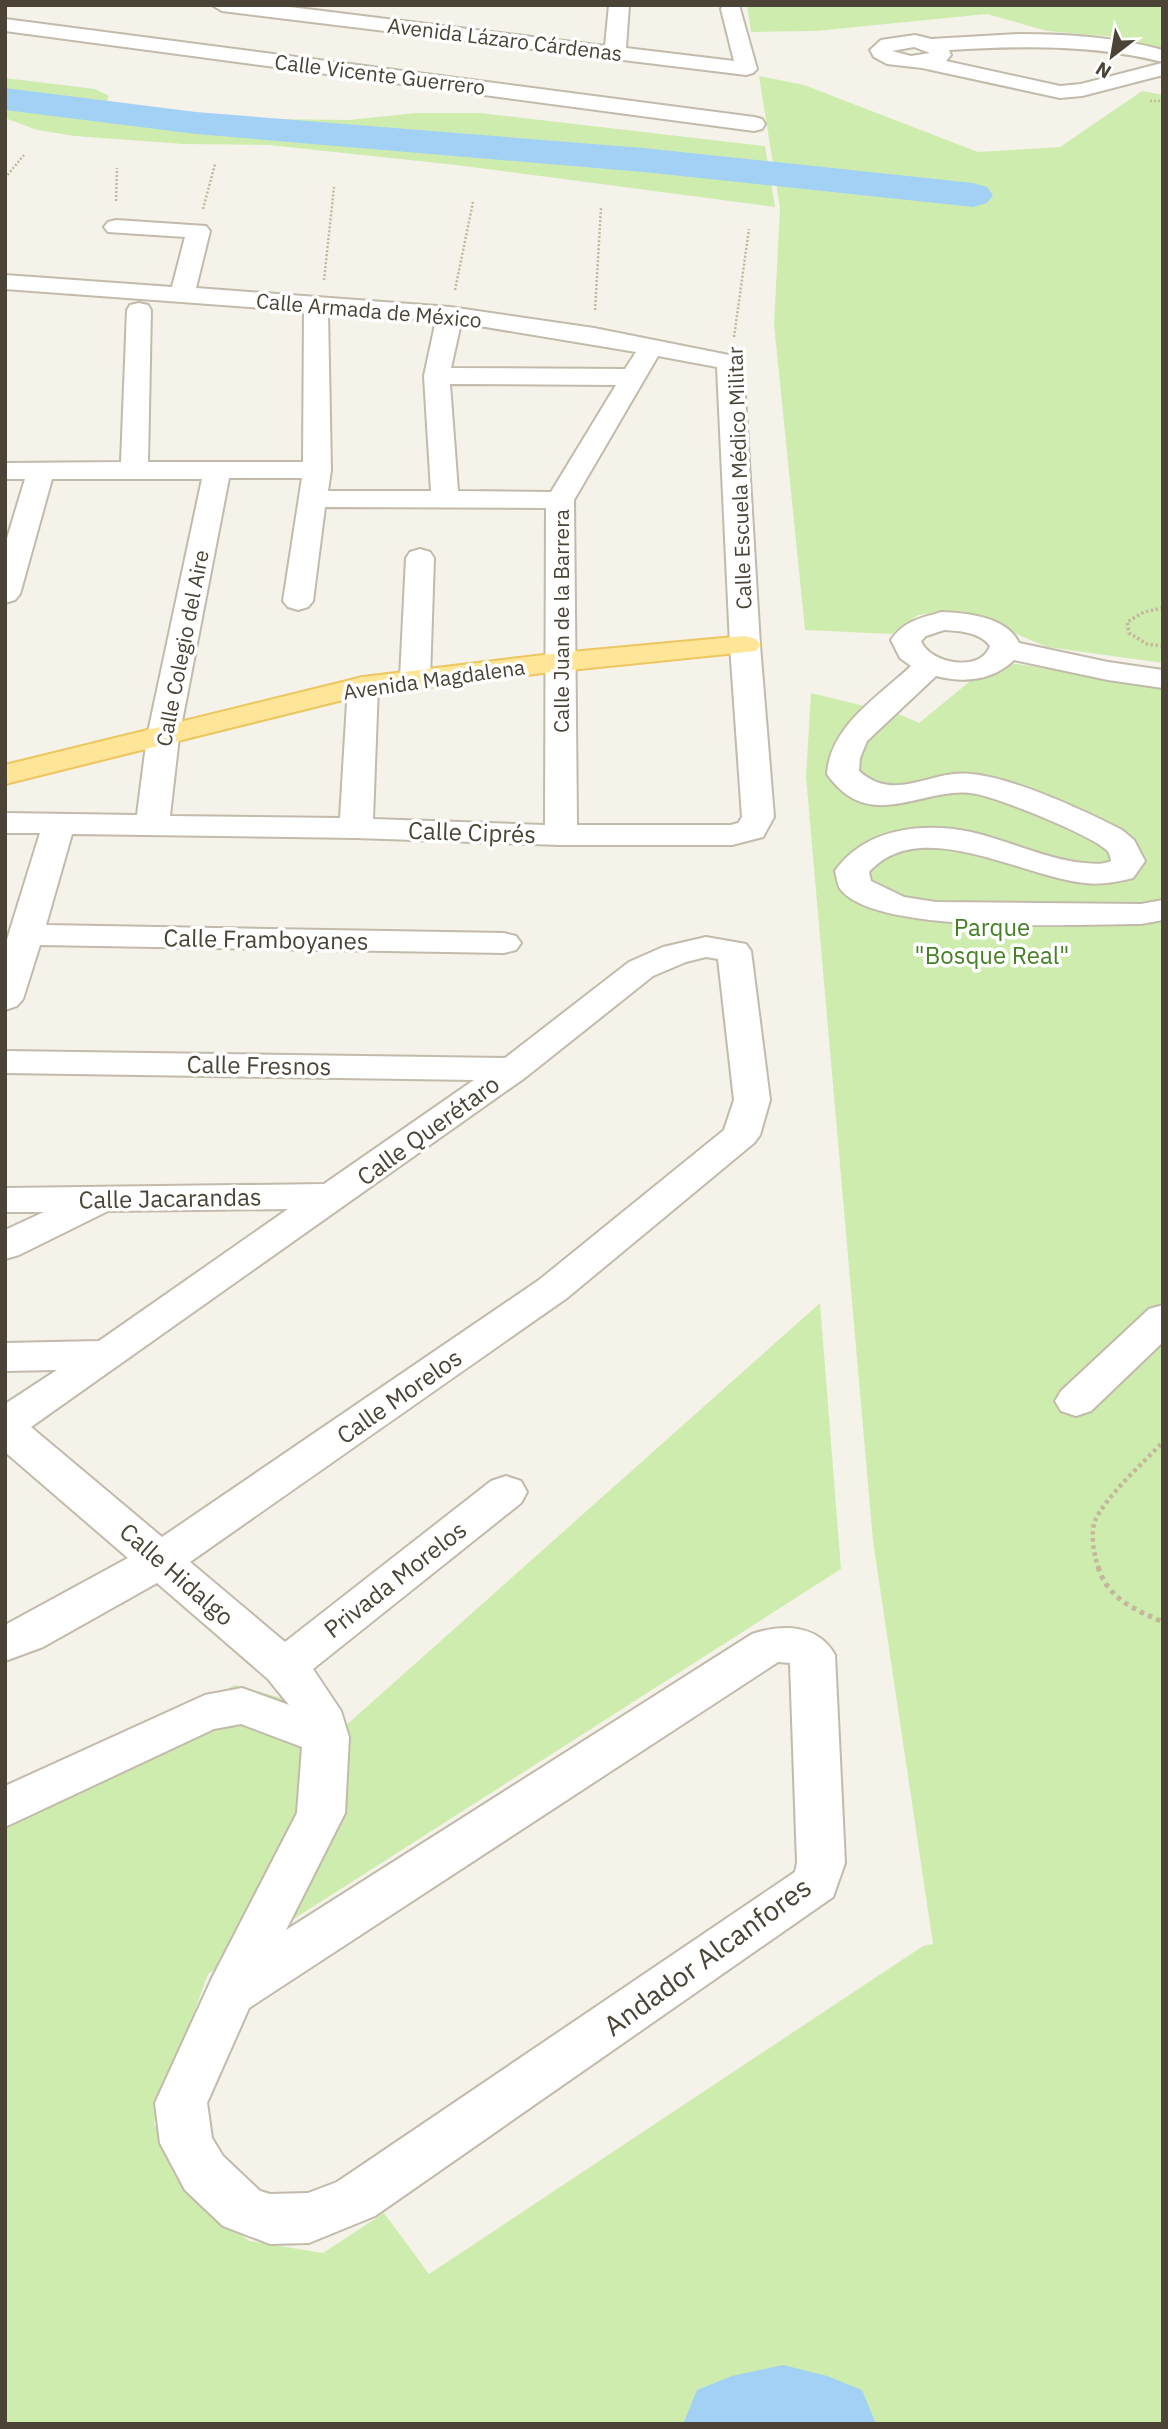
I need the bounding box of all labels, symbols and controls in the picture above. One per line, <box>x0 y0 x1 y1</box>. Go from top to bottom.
street label: Avenida Lázaro Cárdenas <box>386 11 624 67</box>
north arrow <box>1077 21 1147 91</box>
street label: Calle Vicente Guerrero <box>273 47 487 101</box>
text: N <box>1091 57 1115 84</box>
street label: Calle Armada de México <box>255 286 483 334</box>
street label: Calle Escuela Médico Militar <box>720 346 758 610</box>
street label: Calle Juan de la Barrera <box>547 509 575 733</box>
street label: Calle Colegio del Aire <box>149 547 215 749</box>
street label: Avenida Magdalena <box>341 652 527 706</box>
street label: Calle Ciprés <box>408 814 536 850</box>
park label: Parque "Bosque Real" <box>915 911 1069 971</box>
street label: Calle Framboyanes <box>163 921 369 957</box>
street label: Calle Fresnos <box>186 1048 332 1082</box>
street label: Calle Querétaro <box>350 1068 506 1192</box>
street label: Calle Jacarandas <box>78 1180 262 1216</box>
street label: Calle Morelos <box>330 1341 468 1451</box>
street label: Privada Morelos <box>317 1513 473 1645</box>
street label: Calle Hidalgo <box>113 1515 241 1633</box>
street label: Andador Alcanfores <box>596 1868 818 2044</box>

